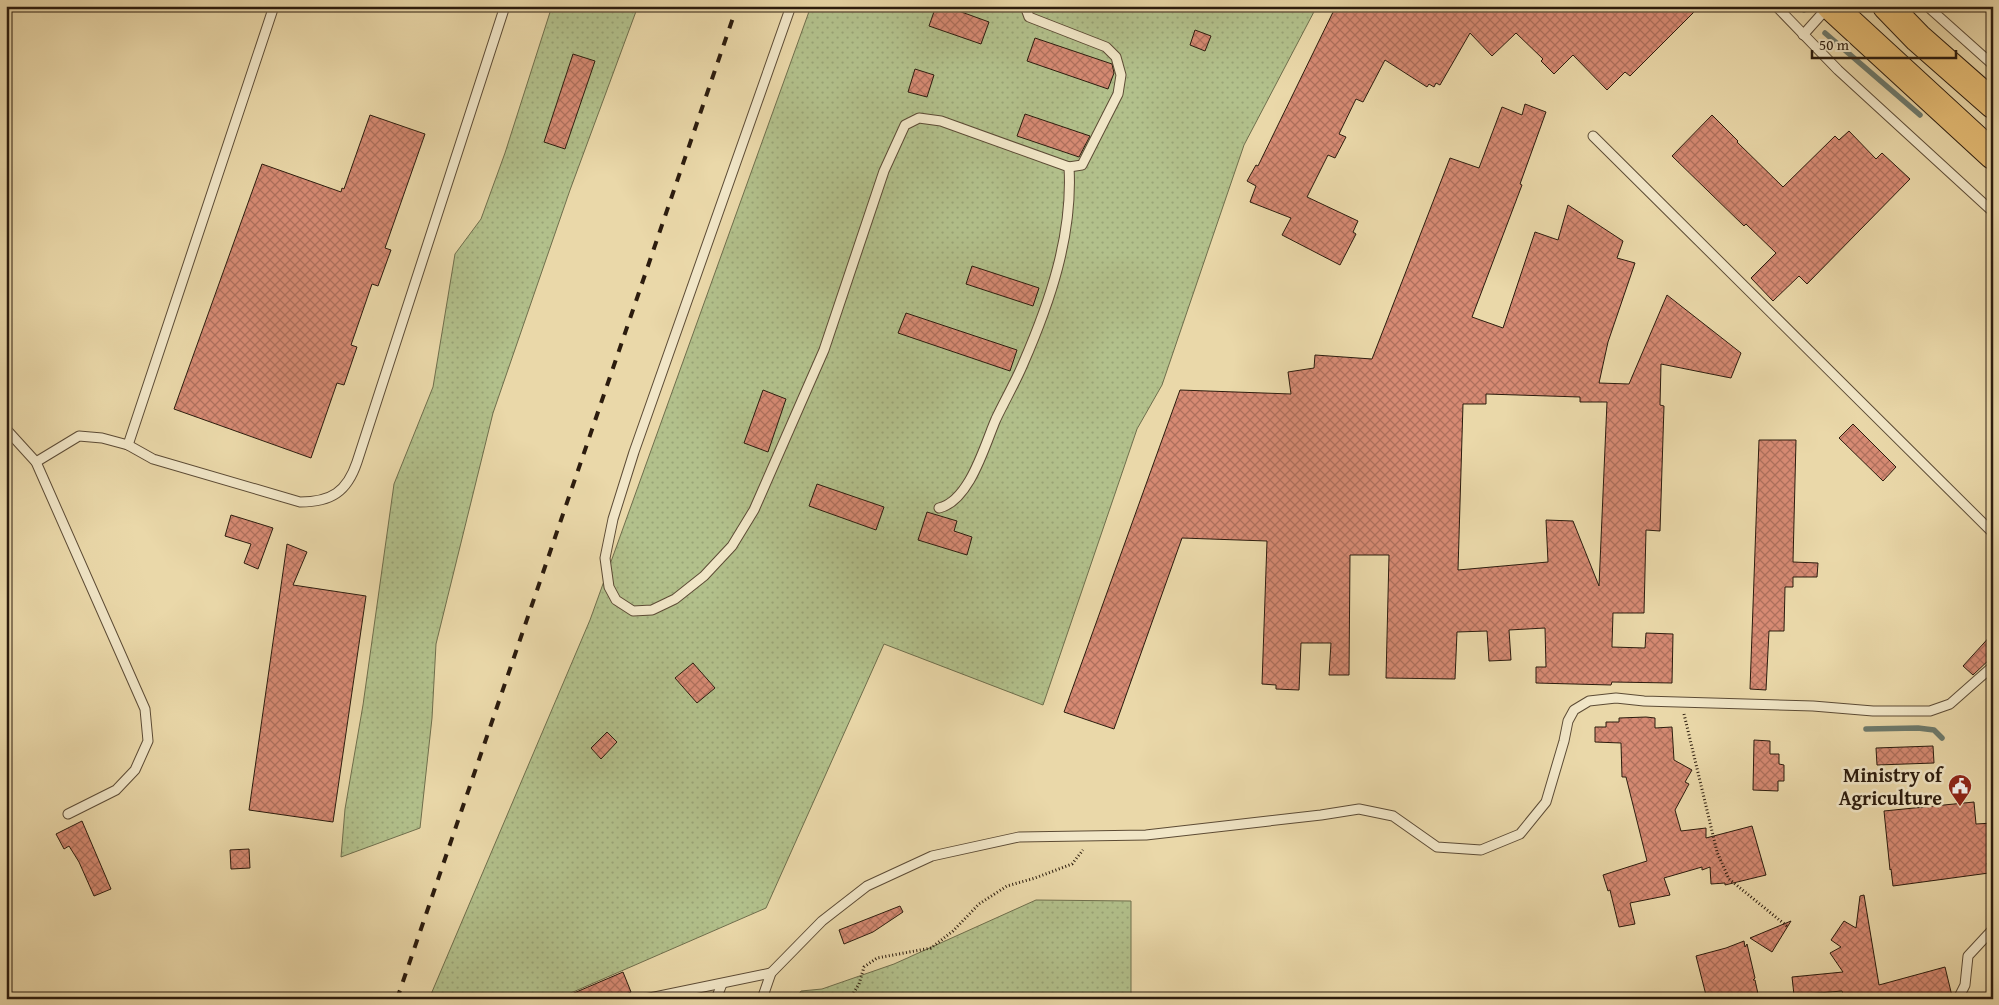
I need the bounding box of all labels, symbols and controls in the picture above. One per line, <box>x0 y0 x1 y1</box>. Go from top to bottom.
scale bar <box>1812 28 1955 60</box>
text: 50 m <box>1819 34 1850 55</box>
place label: Ministry of Agriculture <box>1839 760 1944 812</box>
public building icon: Ministry of Agriculture <box>1947 773 1973 807</box>

